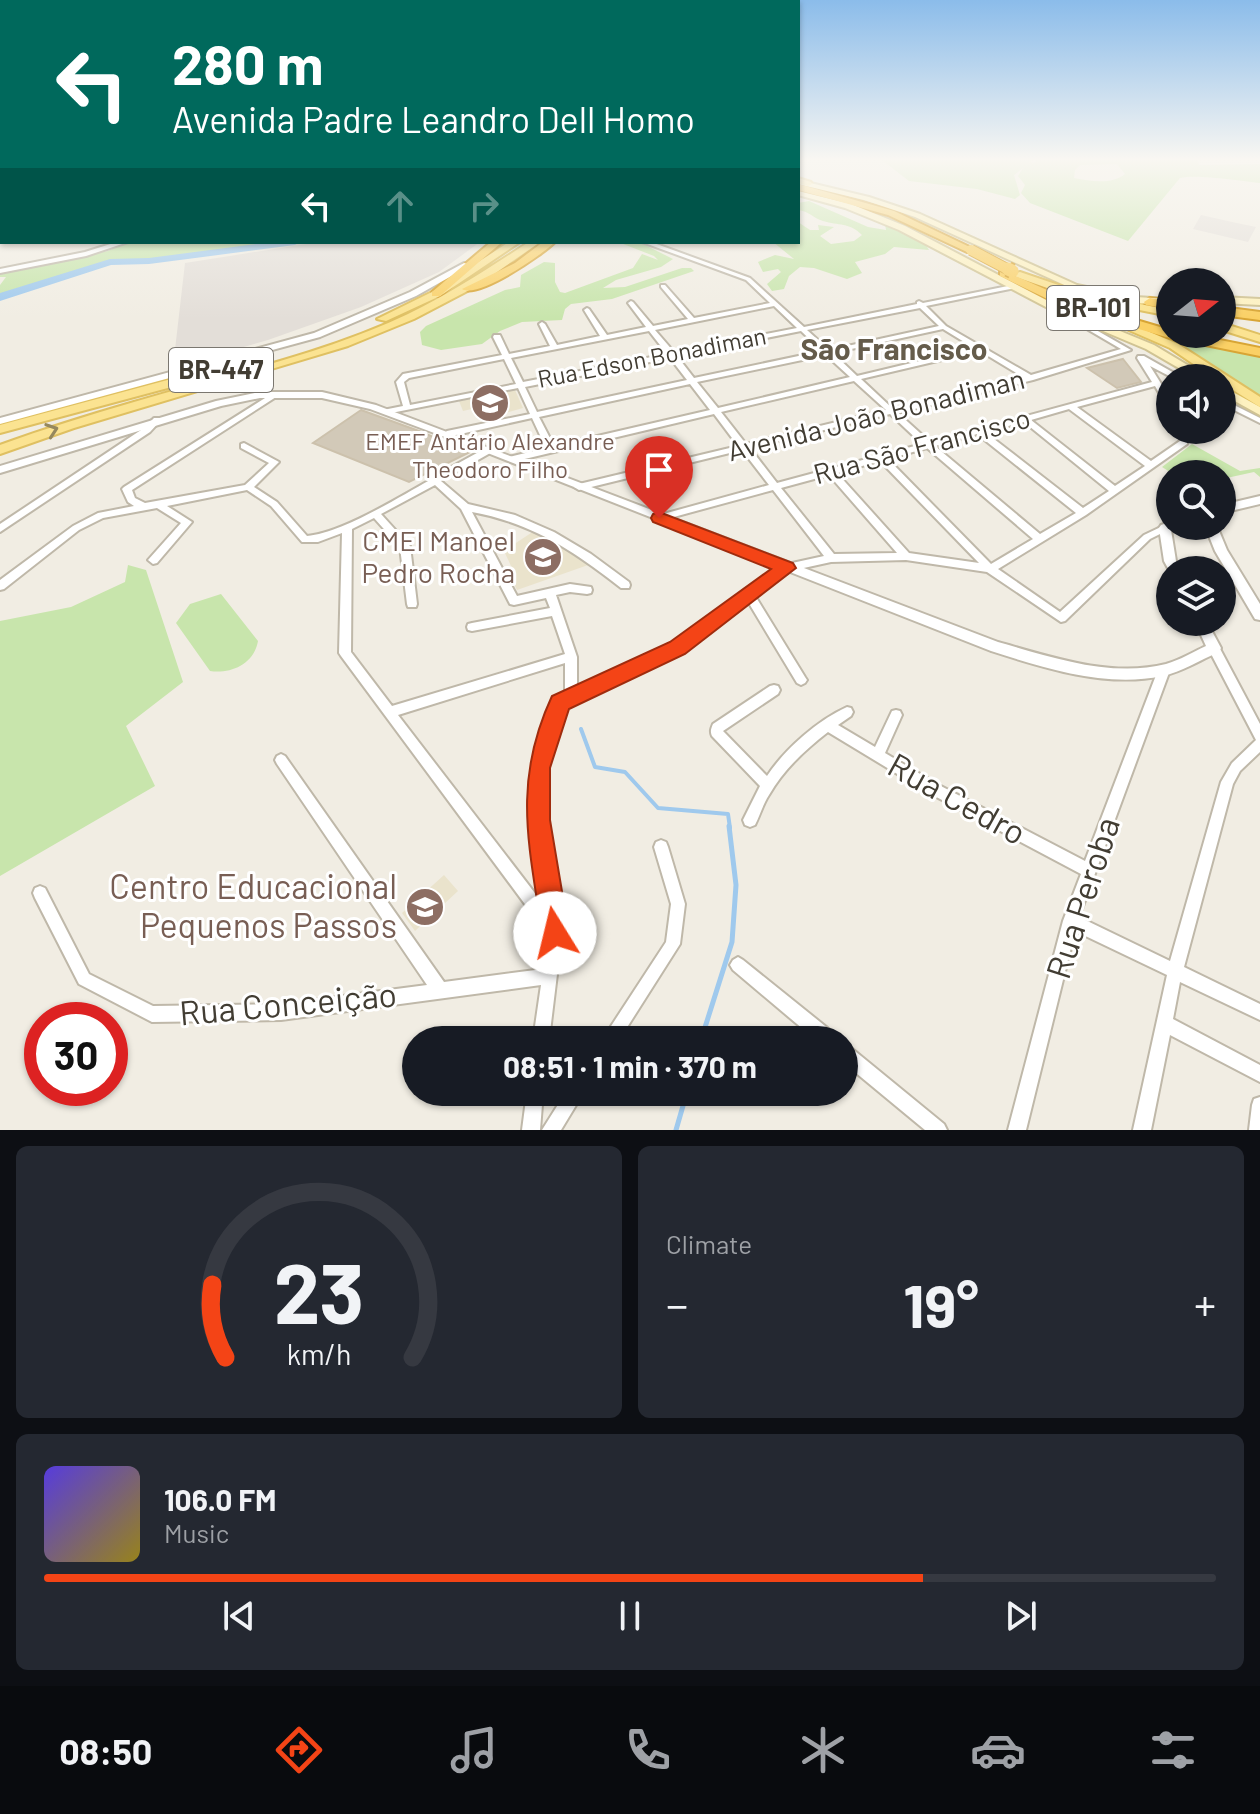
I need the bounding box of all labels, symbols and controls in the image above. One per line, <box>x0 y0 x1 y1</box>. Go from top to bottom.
text: 280 m <box>172 29 324 96</box>
icon: left <box>40 32 144 136</box>
text: Avenida Padre Leandro Dell Homo <box>172 97 695 140</box>
icon: left <box>294 184 338 228</box>
icon: ahead <box>378 184 422 228</box>
icon: right <box>462 184 506 228</box>
north arrow <box>1156 268 1236 348</box>
map controls <box>1156 268 1236 636</box>
road number: BR-101 <box>1047 286 1139 330</box>
street label: Rua Edson Bonadiman <box>535 320 768 393</box>
district label: São Francisco <box>801 330 988 366</box>
road number: BR-447 <box>169 348 273 392</box>
street label: Avenida João Bonadiman <box>724 361 1028 467</box>
button: sound <box>1156 364 1236 444</box>
school or university icon: EMEF Antário Alexandre Theodoro Filho <box>469 382 511 424</box>
street label: Rua São Francisco <box>810 400 1034 490</box>
one-way arrow <box>45 424 59 440</box>
place label: EMEF Antário Alexandre Theodoro Filho <box>365 426 615 483</box>
pin <box>625 436 693 518</box>
icon: arrive <box>637 448 681 492</box>
button: search <box>1156 460 1236 540</box>
place label: CMEI Manoel Pedro Rocha <box>362 523 515 589</box>
school or university icon: CMEI Manoel Pedro Rocha <box>522 536 564 578</box>
button: layers <box>1156 556 1236 636</box>
street label: Rua Cedro <box>882 743 1034 852</box>
street label: Rua Peroba <box>1036 812 1127 984</box>
place label: Centro Educacional Pequenos Passos <box>109 865 397 945</box>
school or university icon: Centro Educacional Pequenos Passos <box>404 886 446 928</box>
position arrow <box>513 891 597 975</box>
street label: Rua Conceição <box>177 973 398 1032</box>
speed limit sign: 30 <box>24 1002 128 1106</box>
text: 08:51 · 1 min · 370 m <box>503 1048 757 1084</box>
text: Climate <box>666 1228 752 1259</box>
text: 23 <box>274 1241 364 1341</box>
text: 19° <box>903 1268 979 1340</box>
text: − <box>666 1277 688 1330</box>
text: + <box>1194 1277 1216 1330</box>
text: km/h <box>287 1336 351 1371</box>
text: 106.0 FM <box>164 1481 277 1517</box>
text: Music <box>164 1517 229 1548</box>
icon: previous <box>217 1594 261 1638</box>
icon: pause <box>608 1594 652 1638</box>
icon: next <box>999 1594 1043 1638</box>
icon: directions <box>271 1722 327 1778</box>
icon: music <box>446 1722 502 1778</box>
icon: phone <box>620 1722 676 1778</box>
icon: climate <box>795 1722 851 1778</box>
icon: car <box>970 1722 1026 1778</box>
icon: filters <box>1145 1722 1201 1778</box>
text: 08:50 <box>59 1729 152 1772</box>

